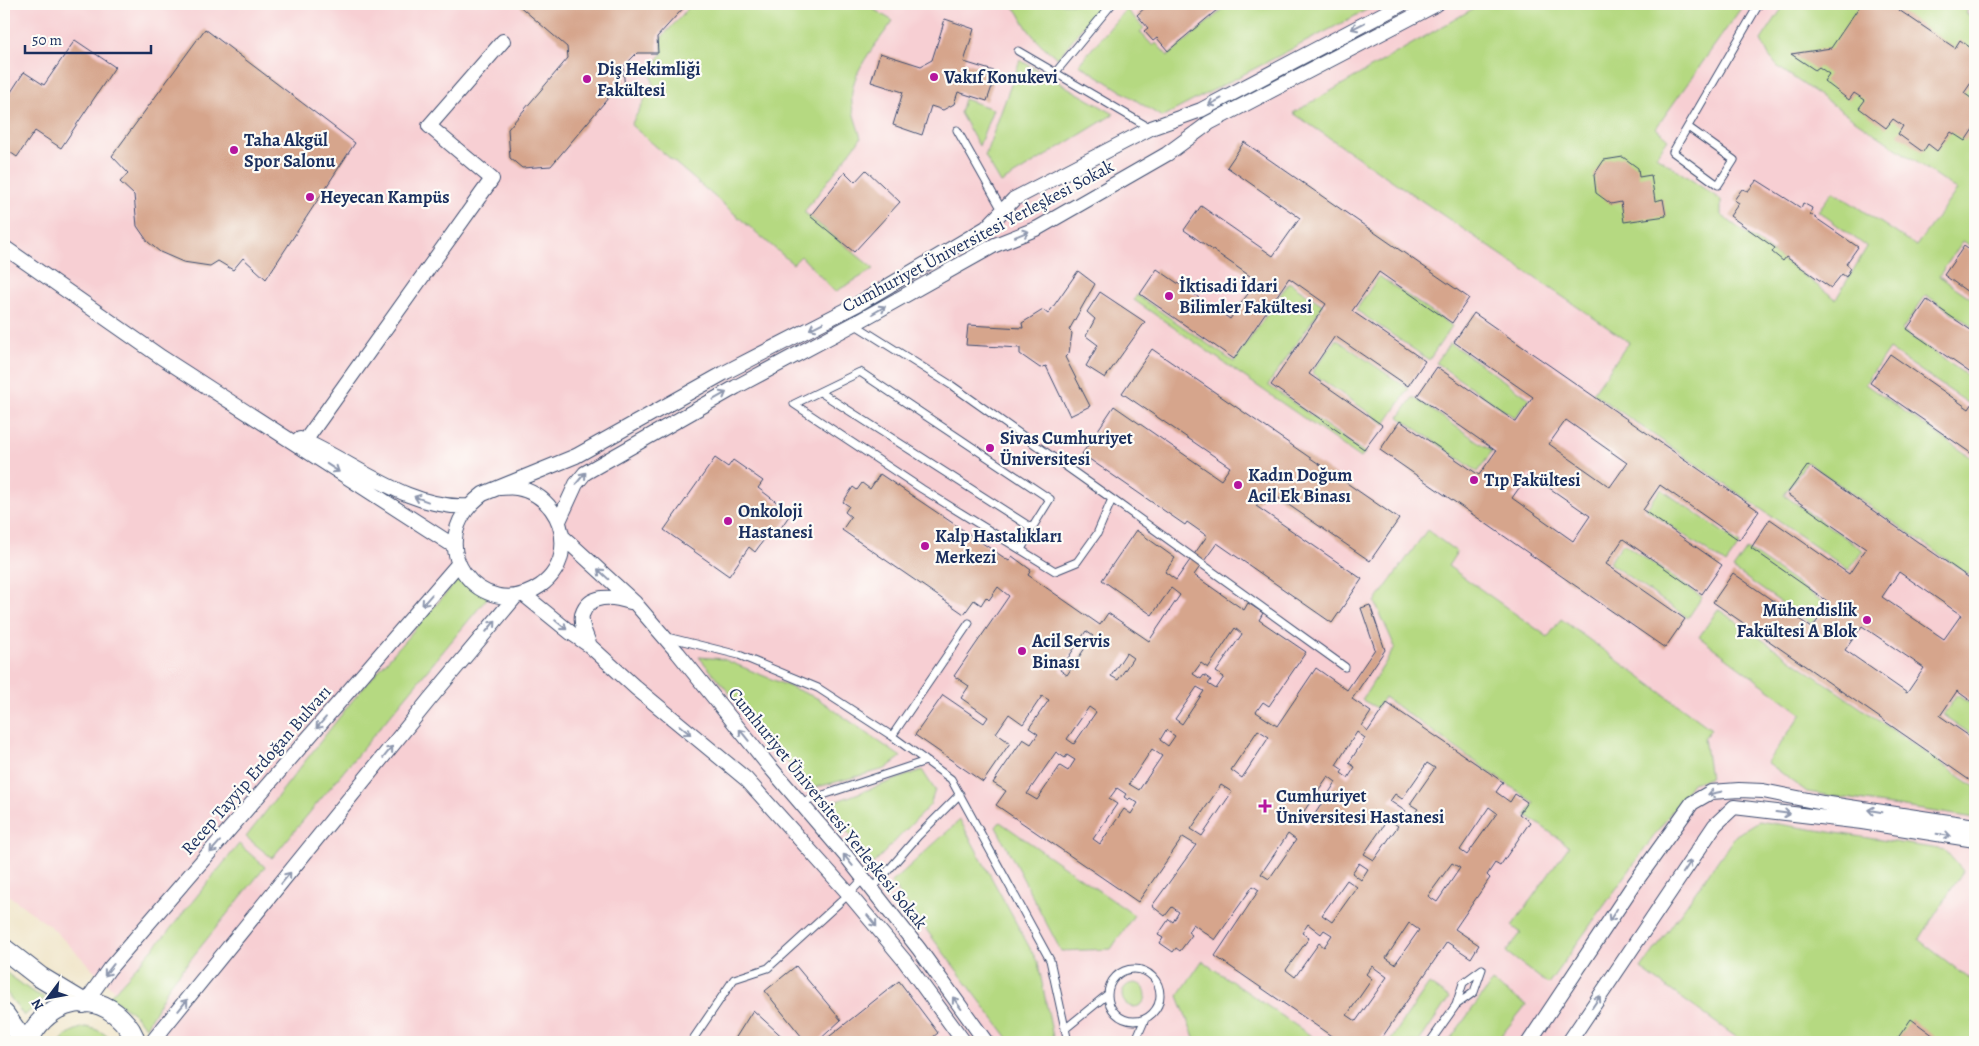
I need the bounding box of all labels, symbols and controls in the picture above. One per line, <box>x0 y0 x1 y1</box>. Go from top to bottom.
scale bar <box>25 22 151 54</box>
one-way arrow <box>1351 22 1366 31</box>
text: 50 m <box>32 30 62 50</box>
place label: Diş Hekimliği Fakültesi <box>597 57 701 102</box>
place label: Vakıf Konukevi <box>943 65 1058 89</box>
marker: Vakıf Konukevi <box>928 71 940 83</box>
marker: Diş Hekimliği Fakültesi <box>581 73 593 85</box>
one-way arrow <box>1207 97 1222 107</box>
place label: Taha Akgül Spor Salonu <box>244 128 335 173</box>
marker: Taha Akgül Spor Salonu <box>228 144 240 156</box>
street label: Cumhuriyet Üniversitesi Yerleşkesi Sokak <box>838 154 1118 318</box>
place label: Heyecan Kampüs <box>320 185 450 209</box>
marker: Heyecan Kampüs <box>304 191 316 203</box>
one-way arrow <box>1014 229 1029 238</box>
place label: İktisadi İdari Bilimler Fakültesi <box>1179 274 1312 319</box>
marker: İktisadi İdari Bilimler Fakültesi <box>1163 290 1175 302</box>
one-way arrow <box>871 305 886 315</box>
one-way arrow <box>808 321 823 331</box>
one-way arrow <box>713 390 727 400</box>
place label: Sivas Cumhuriyet Üniversitesi <box>1000 426 1133 471</box>
marker: Sivas Cumhuriyet Üniversitesi <box>984 442 996 454</box>
one-way arrow <box>326 463 340 473</box>
place label: Kadın Doğum Acil Ek Binası <box>1247 463 1352 508</box>
place label: Tıp Fakültesi <box>1484 468 1581 492</box>
one-way arrow <box>576 472 587 485</box>
marker: Tıp Fakültesi <box>1468 474 1480 486</box>
marker: Kadın Doğum Acil Ek Binası <box>1232 479 1244 491</box>
one-way arrow <box>413 494 429 503</box>
place label: Onkoloji Hastanesi <box>738 499 813 544</box>
marker: Onkoloji Hastanesi <box>722 515 734 527</box>
place label: Kalp Hastalıkları Merkezi <box>935 524 1062 569</box>
marker: Kalp Hastalıkları Merkezi <box>919 540 931 552</box>
one-way arrow <box>596 568 609 580</box>
one-way arrow <box>421 594 432 607</box>
place label: Mühendislik Fakültesi A Blok <box>1737 598 1858 643</box>
marker: Mühendislik Fakültesi A Blok <box>1861 614 1873 626</box>
one-way arrow <box>485 620 497 633</box>
one-way arrow <box>554 620 567 631</box>
place label: Acil Servis Binası <box>1031 629 1110 674</box>
marker: Acil Servis Binası <box>1016 645 1028 657</box>
street label: Recep Tayyip Erdoğan Bulvarı <box>176 680 336 860</box>
street label: Cumhuriyet Üniversitesi Yerleşkesi Sokak <box>723 682 933 934</box>
one-way arrow <box>315 717 326 730</box>
one-way arrow <box>679 724 692 735</box>
one-way arrow <box>739 729 750 742</box>
one-way arrow <box>382 746 393 759</box>
place label: Cumhuriyet Üniversitesi Hastanesi <box>1276 784 1444 829</box>
one-way arrow <box>1707 789 1723 798</box>
marker: Cumhuriyet Üniversitesi Hastanesi <box>1258 799 1272 813</box>
one-way arrow <box>1867 805 1883 815</box>
one-way arrow <box>1774 808 1790 818</box>
one-way arrow <box>1935 830 1951 840</box>
one-way arrow <box>209 840 220 853</box>
one-way arrow <box>843 854 854 867</box>
one-way arrow <box>1682 860 1692 874</box>
one-way arrow <box>280 872 291 885</box>
one-way arrow <box>1608 908 1619 922</box>
one-way arrow <box>866 914 877 927</box>
one-way arrow <box>104 963 114 977</box>
north arrow <box>22 974 72 1024</box>
text: N <box>27 995 48 1014</box>
one-way arrow <box>1591 995 1601 1009</box>
one-way arrow <box>952 996 962 1010</box>
one-way arrow <box>178 998 189 1011</box>

